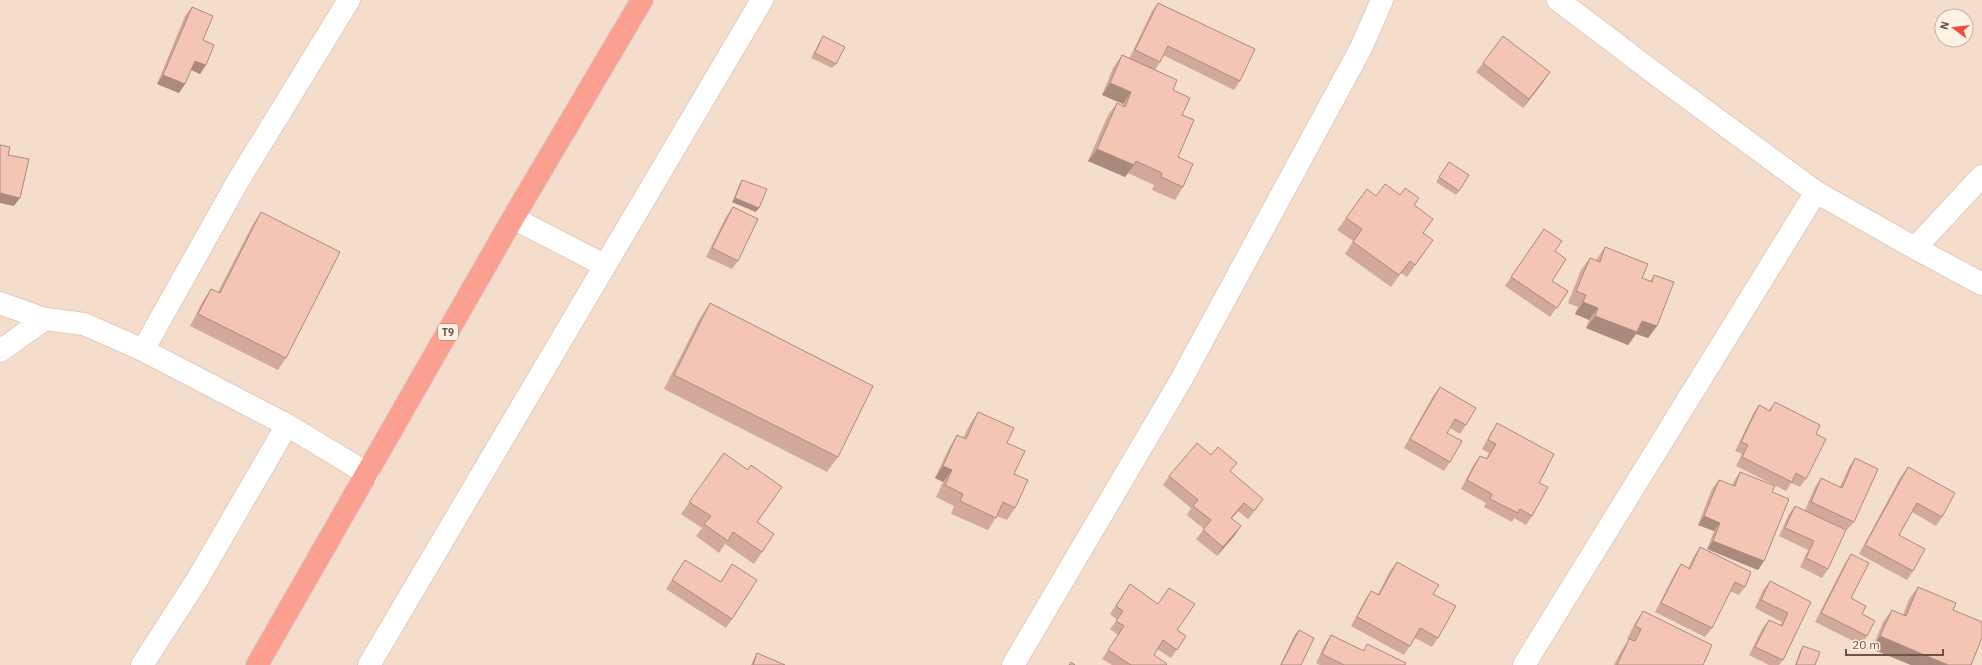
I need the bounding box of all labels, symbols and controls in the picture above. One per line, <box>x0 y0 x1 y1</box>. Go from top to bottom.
north arrow <box>1934 8 1974 48</box>
text: N <box>1937 20 1952 31</box>
road number: T9 <box>438 324 458 340</box>
scale bar <box>1846 631 1943 657</box>
text: 20 m <box>1852 637 1880 652</box>

